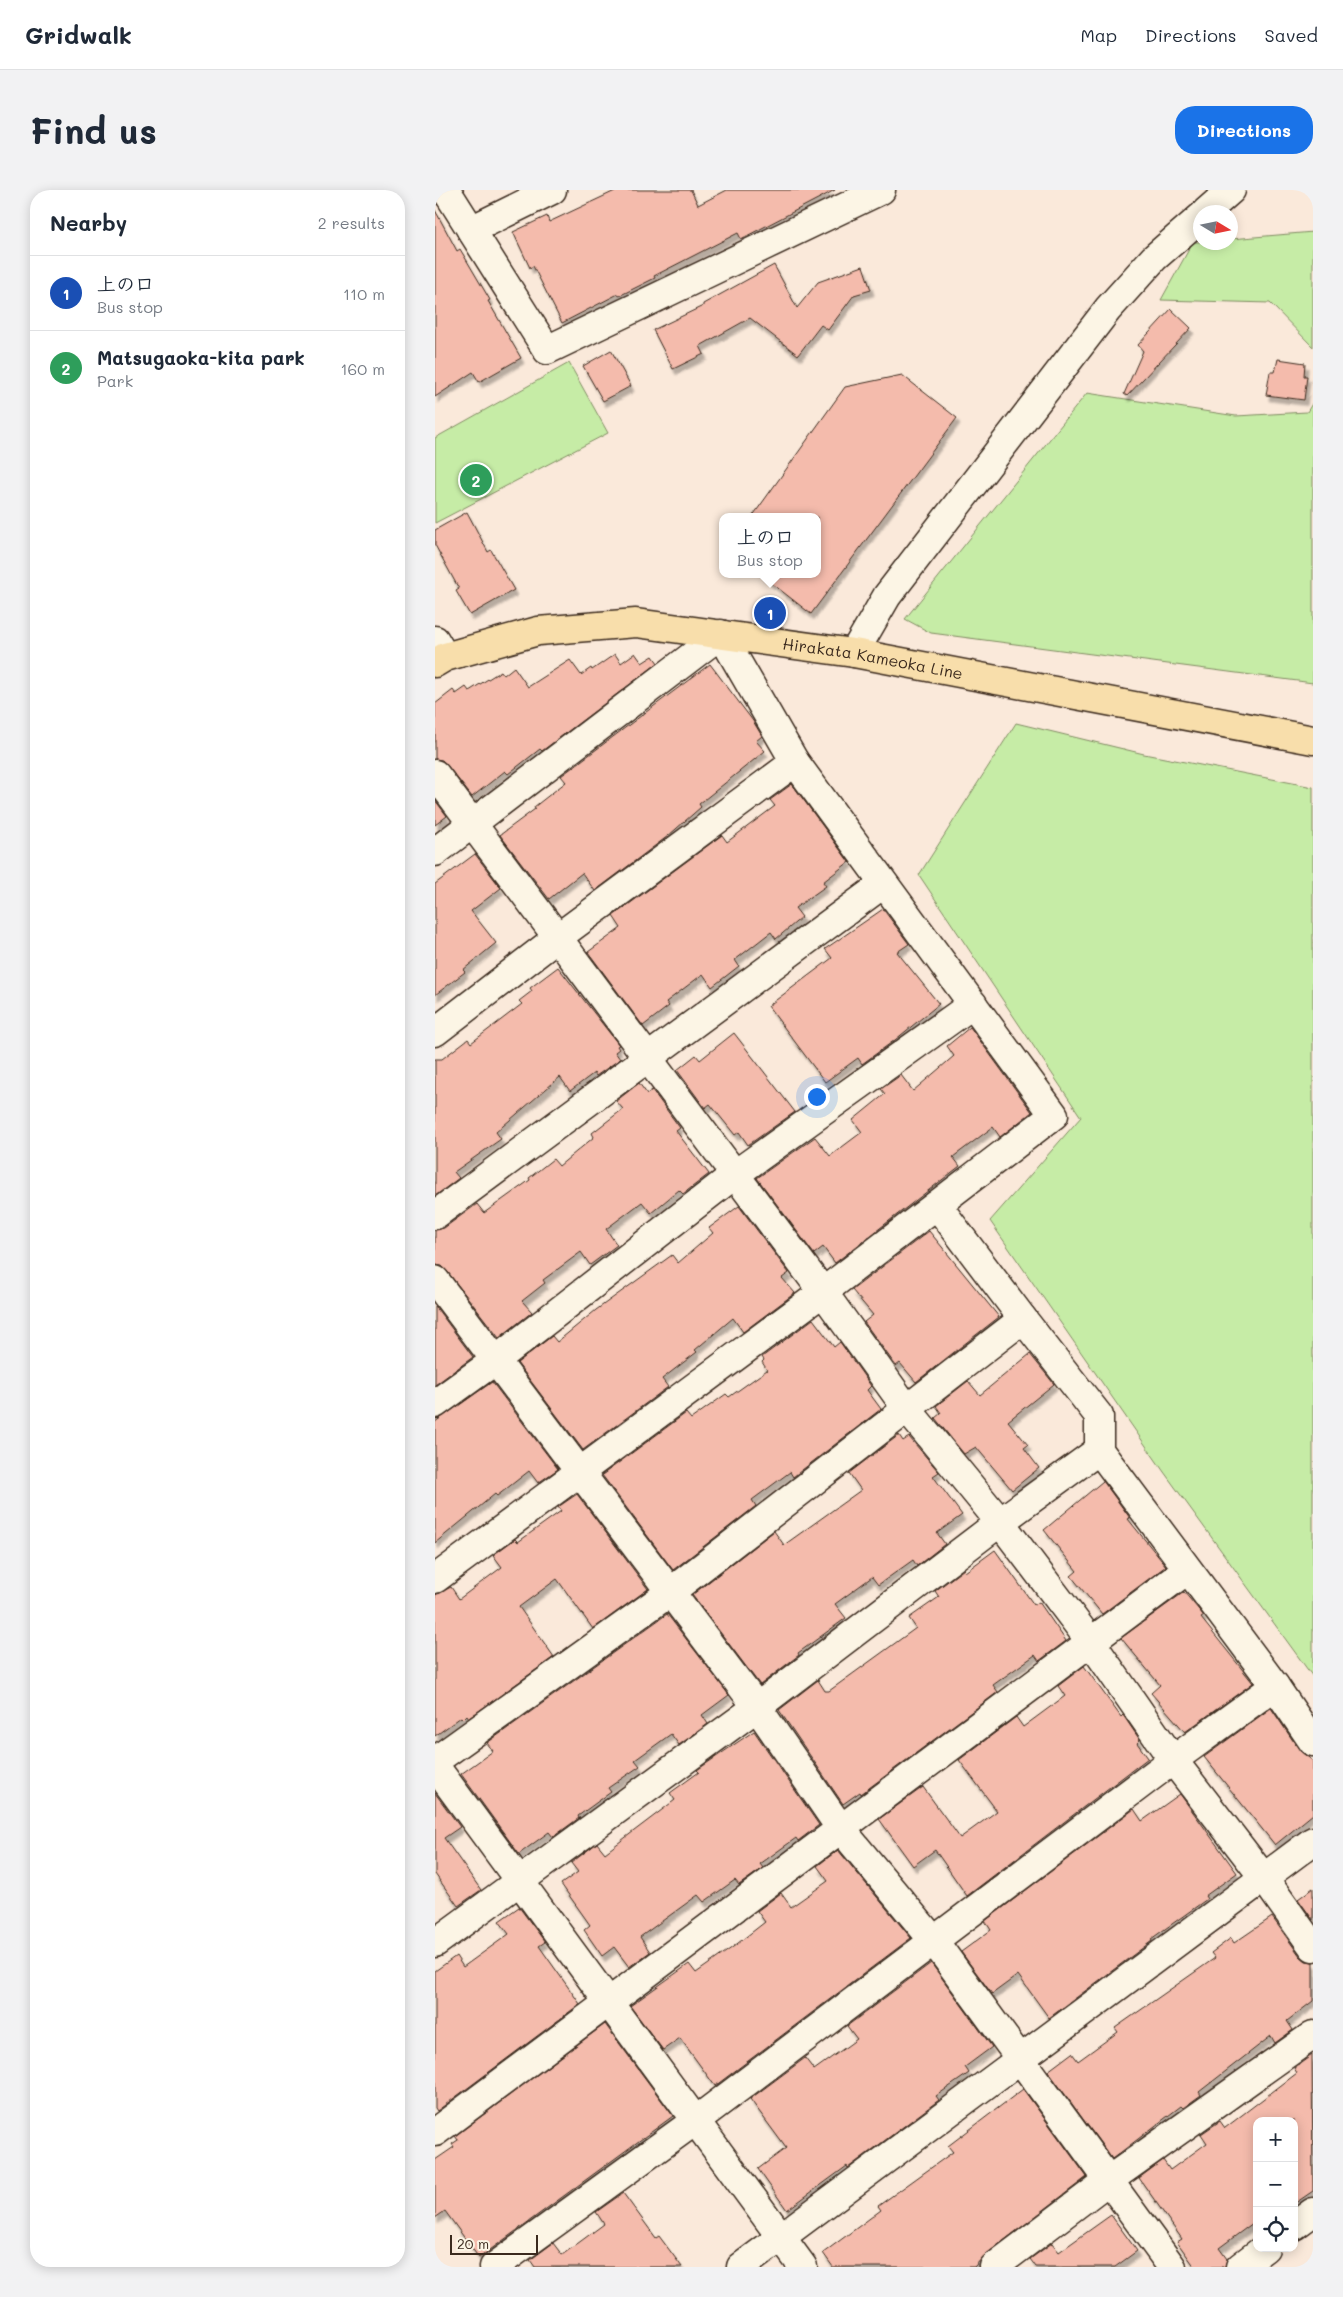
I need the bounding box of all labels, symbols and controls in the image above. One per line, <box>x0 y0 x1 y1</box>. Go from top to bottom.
text: Gridwalk <box>25 19 132 50</box>
text: Map <box>1080 23 1117 47</box>
text: Directions <box>1145 23 1237 47</box>
text: Saved <box>1265 23 1318 47</box>
button: Directions <box>1175 106 1313 154</box>
text: Find us <box>30 107 157 153</box>
north arrow <box>1193 205 1238 250</box>
text: Nearby <box>50 209 127 236</box>
text: 2 results <box>318 212 385 233</box>
text: 上の口 <box>97 271 154 296</box>
text: 1 <box>62 283 70 304</box>
text: 110 m <box>343 283 385 304</box>
text: Bus stop <box>97 296 163 317</box>
text: Matsugaoka-kita park <box>97 345 305 370</box>
text: 2 <box>62 358 70 379</box>
text: 160 m <box>340 358 385 379</box>
text: Park <box>97 370 133 391</box>
pin: 2 <box>460 461 492 499</box>
popup <box>719 513 821 578</box>
text: 上の口 <box>737 524 794 549</box>
text: Bus stop <box>737 549 803 570</box>
pin: 1 <box>754 594 786 632</box>
street label: Hirakata Kameoka Line <box>781 632 965 683</box>
your location <box>804 1084 830 1110</box>
map controls <box>1253 2117 1298 2252</box>
button: + <box>1253 2117 1298 2162</box>
button: − <box>1253 2162 1298 2207</box>
button: locate <box>1253 2207 1298 2252</box>
scale bar <box>450 2232 537 2255</box>
text: 20 m <box>457 2234 489 2253</box>

